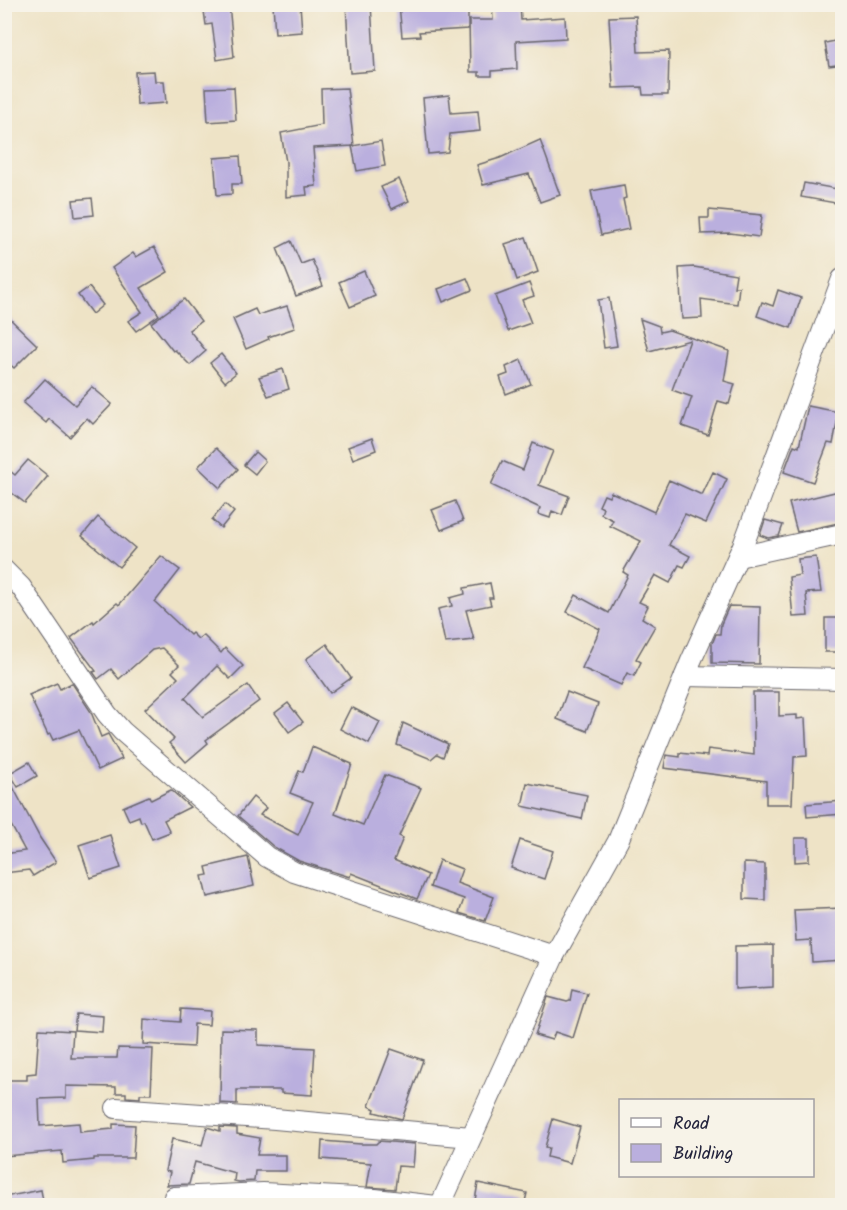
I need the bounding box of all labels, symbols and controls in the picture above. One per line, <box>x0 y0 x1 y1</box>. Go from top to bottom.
legend <box>619 1099 814 1177</box>
text: Road <box>673 1110 710 1139</box>
text: Building <box>673 1140 733 1169</box>

